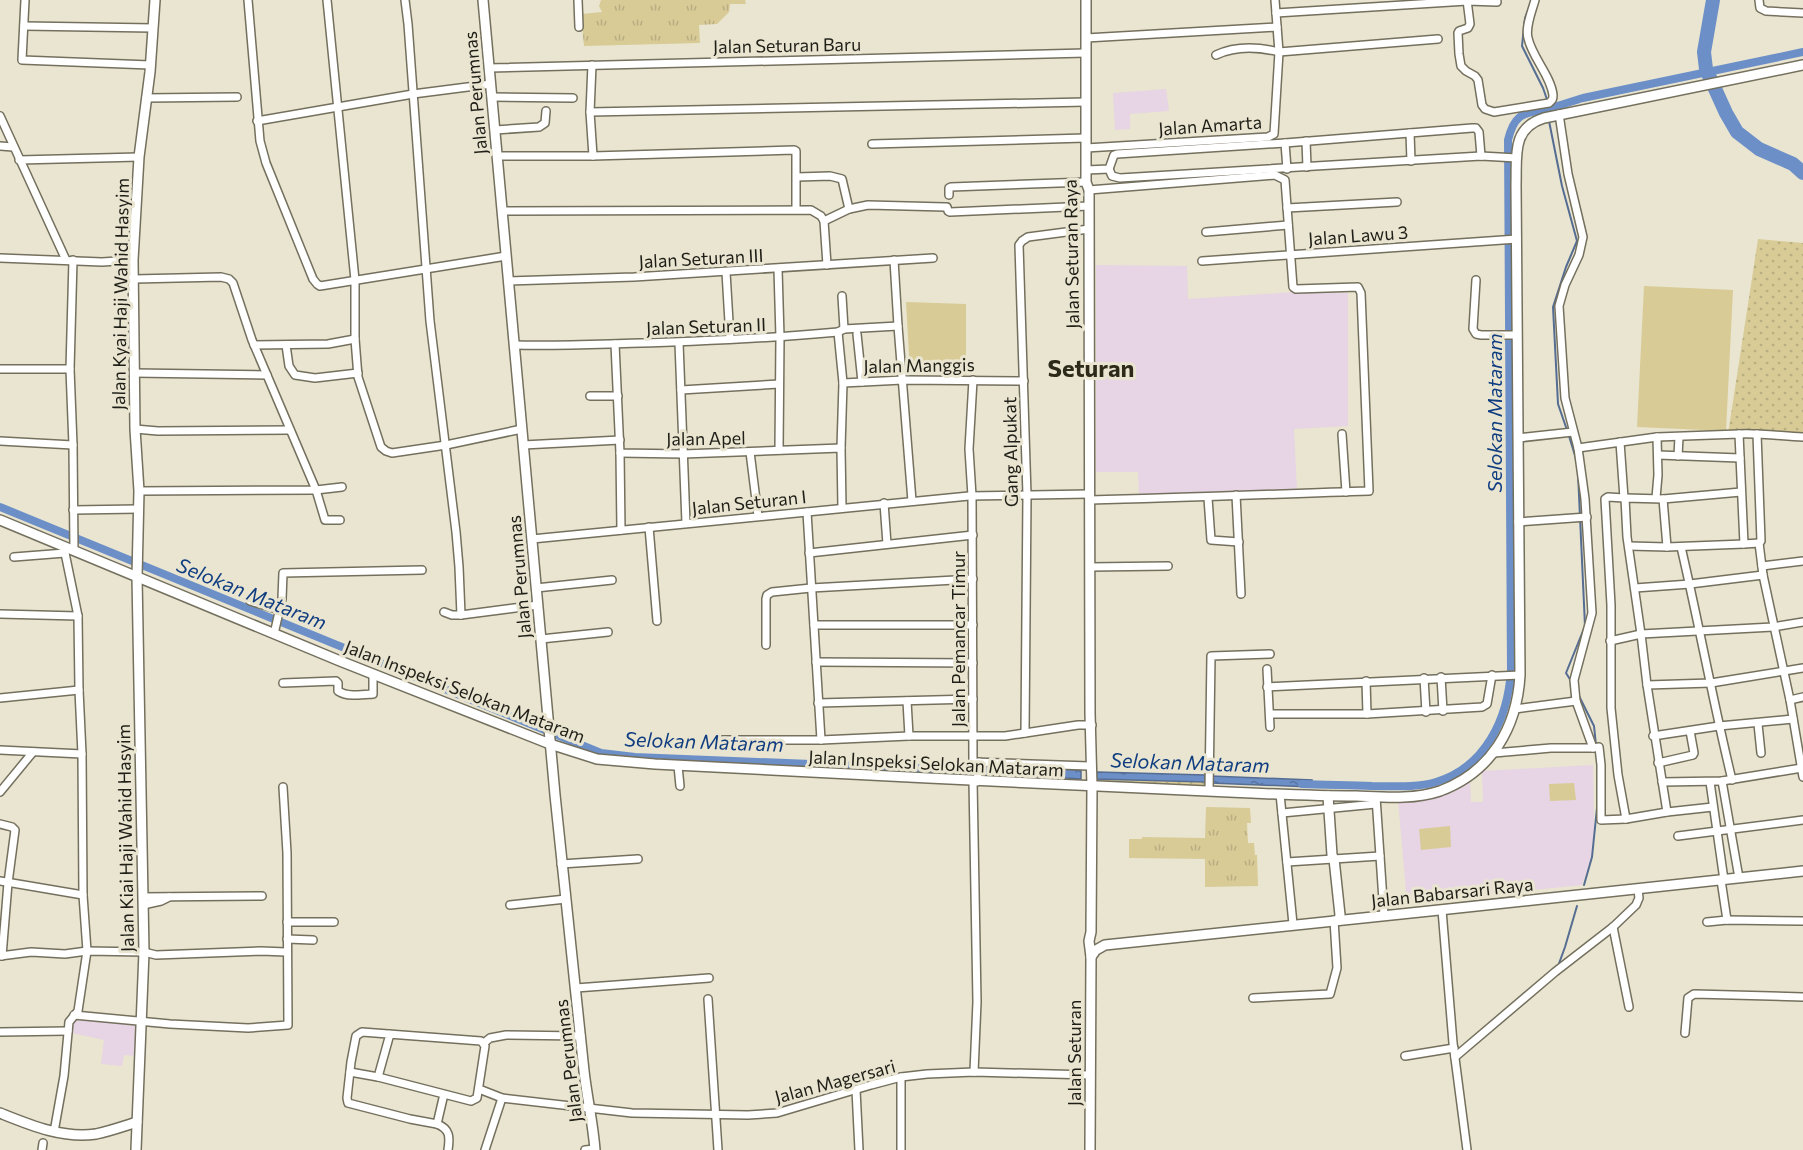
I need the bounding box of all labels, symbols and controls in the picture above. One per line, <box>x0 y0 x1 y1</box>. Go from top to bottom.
street label: Jalan Perumnas <box>459 30 491 156</box>
street label: Jalan Seturan Baru <box>713 33 861 57</box>
street label: Jalan Amarta <box>1157 110 1263 140</box>
street label: Jalan Kyai Haji Wahid Hasyim <box>107 178 133 410</box>
street label: Jalan Seturan Raya <box>1059 179 1083 329</box>
street label: Jalan Lawu 3 <box>1307 221 1409 249</box>
street label: Jalan Seturan III <box>638 244 764 272</box>
street label: Jalan Seturan II <box>646 313 766 339</box>
water label: Selokan Mataram <box>1482 333 1506 493</box>
street label: Jalan Manggis <box>863 353 975 377</box>
district label: Seturan <box>1048 353 1134 382</box>
street label: Gang Alpukat <box>998 397 1022 507</box>
street label: Jalan Apel <box>666 426 746 450</box>
street label: Jalan Seturan I <box>691 485 807 519</box>
street label: Jalan Perumnas <box>503 514 535 640</box>
street label: Jalan Pemancar Timur <box>947 551 969 727</box>
water label: Selokan Mataram <box>174 552 330 634</box>
street label: Jalan Inspeksi Selokan Mataram <box>342 635 588 747</box>
street label: Jalan Kiai Haji Wahid Hasyim <box>112 724 138 952</box>
water label: Selokan Mataram <box>624 726 784 756</box>
street label: Jalan Inspeksi Selokan Mataram <box>808 745 1064 781</box>
water label: Selokan Mataram <box>1110 747 1270 777</box>
street label: Jalan Babarsari Raya <box>1370 873 1534 911</box>
street label: Jalan Perumnas <box>550 998 586 1124</box>
street label: Jalan Seturan <box>1063 1000 1085 1106</box>
street label: Jalan Magersari <box>772 1054 898 1108</box>

